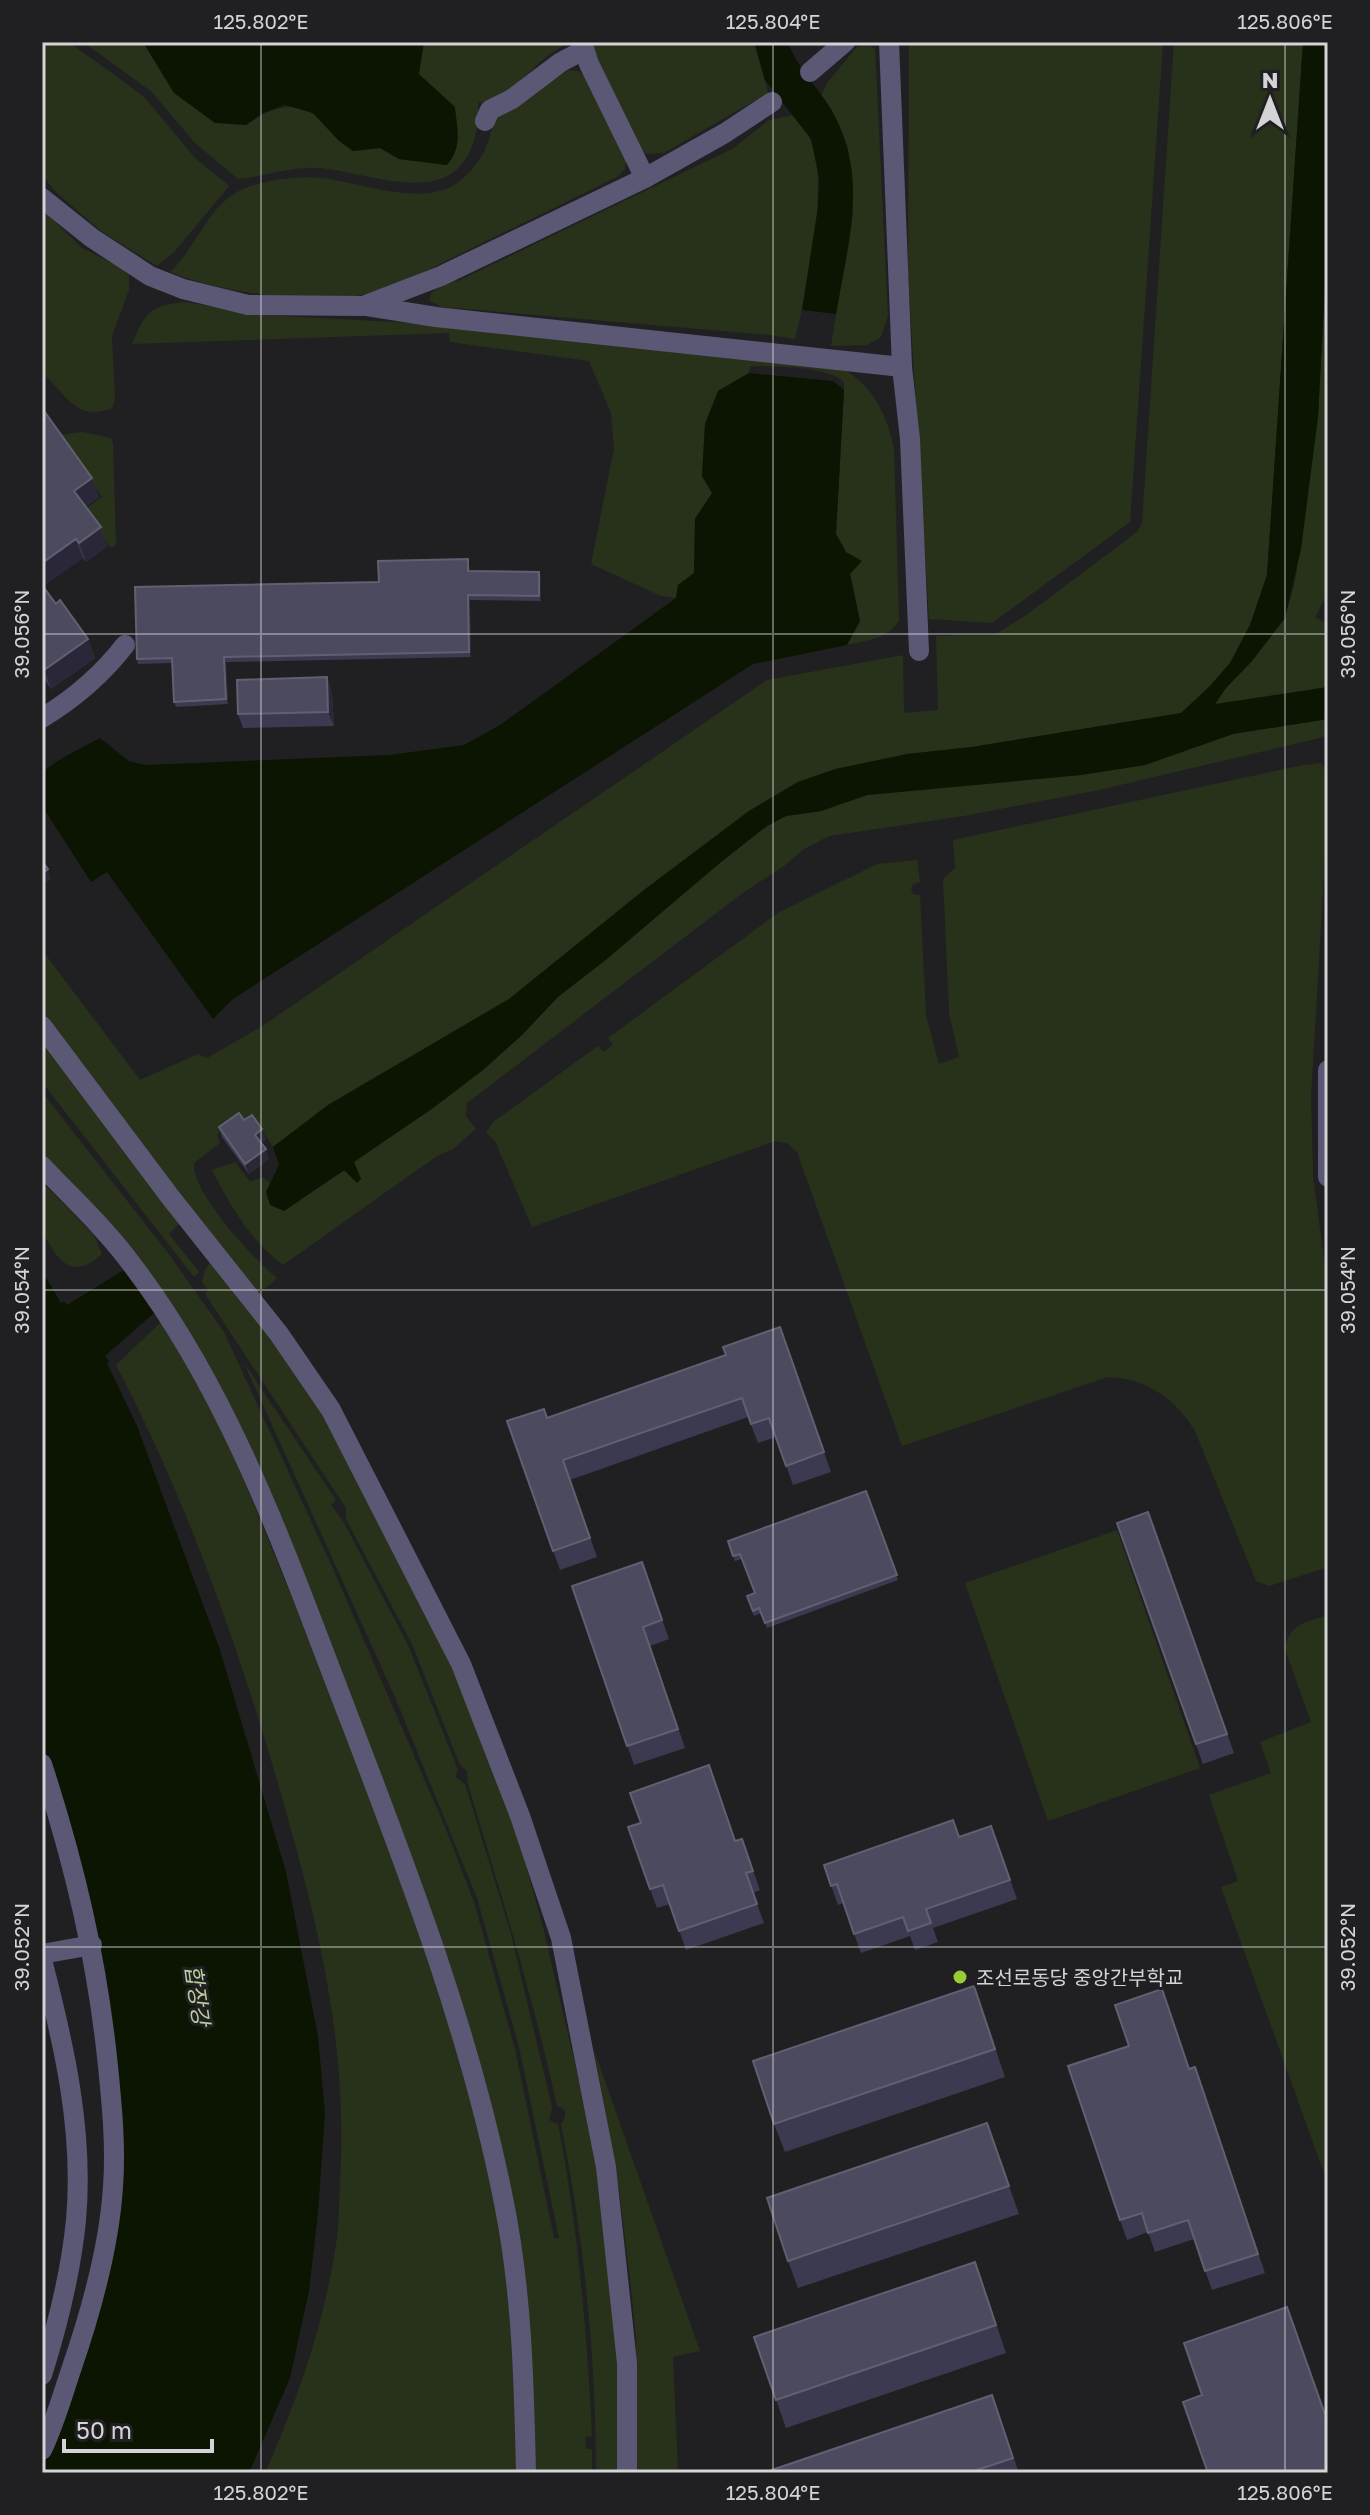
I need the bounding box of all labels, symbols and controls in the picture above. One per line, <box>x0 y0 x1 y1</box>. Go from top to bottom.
text: 125.802°E <box>213 9 309 33</box>
text: 125.804°E <box>726 9 820 33</box>
text: 125.806°E <box>1237 9 1333 33</box>
north arrow <box>1230 60 1310 140</box>
text: N <box>1262 66 1278 93</box>
text: 39.056°N <box>9 590 33 678</box>
text: 39.056°N <box>1335 590 1359 678</box>
text: 39.054°N <box>9 1246 33 1334</box>
text: 39.054°N <box>1335 1246 1359 1334</box>
text: 39.052°N <box>9 1903 33 1991</box>
text: 39.052°N <box>1335 1903 1359 1991</box>
water label: 합장강 <box>180 1963 216 2030</box>
place label: 조선로동당 중앙간부학교 <box>976 1965 1183 1989</box>
marker: 조선로동당 중앙간부학교 <box>951 1968 969 1986</box>
scale bar <box>64 2403 212 2453</box>
text: 50 m <box>76 2415 132 2444</box>
text: 125.802°E <box>213 2480 309 2504</box>
text: 125.804°E <box>726 2480 820 2504</box>
text: 125.806°E <box>1237 2480 1333 2504</box>

